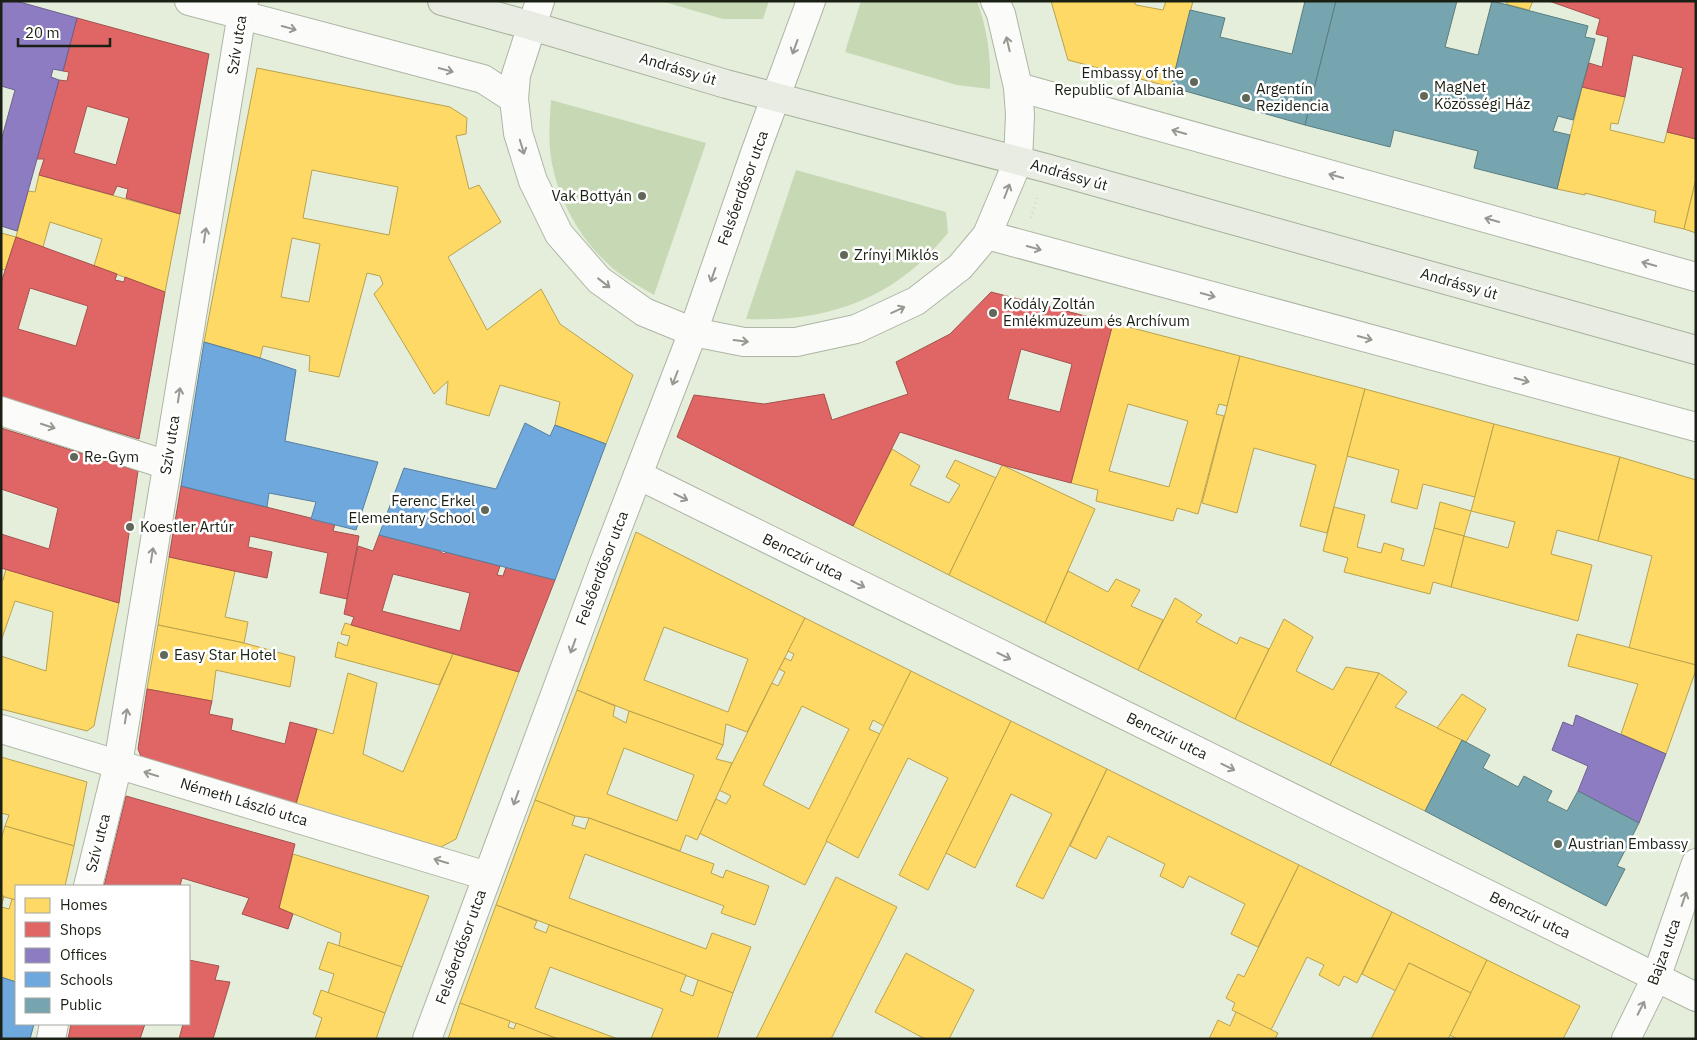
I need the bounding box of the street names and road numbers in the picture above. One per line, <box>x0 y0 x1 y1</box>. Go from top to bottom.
street label: Szív utca <box>222 14 251 76</box>
street label: Andrássy út <box>637 48 719 89</box>
street label: Felsőerdősor utca <box>713 128 772 248</box>
street label: Andrássy út <box>1028 154 1110 195</box>
street label: Andrássy út <box>1418 263 1500 304</box>
street label: Szív utca <box>155 414 184 476</box>
street label: Felsőerdősor utca <box>571 508 632 628</box>
street label: Benczúr utca <box>760 529 847 584</box>
street label: Benczúr utca <box>1124 708 1211 763</box>
street label: Németh László utca <box>178 773 310 830</box>
street label: Szív utca <box>81 812 114 874</box>
street label: Felsőerdősor utca <box>431 887 490 1007</box>
street label: Benczúr utca <box>1487 887 1574 942</box>
street label: Bajza utca <box>1643 916 1684 988</box>

